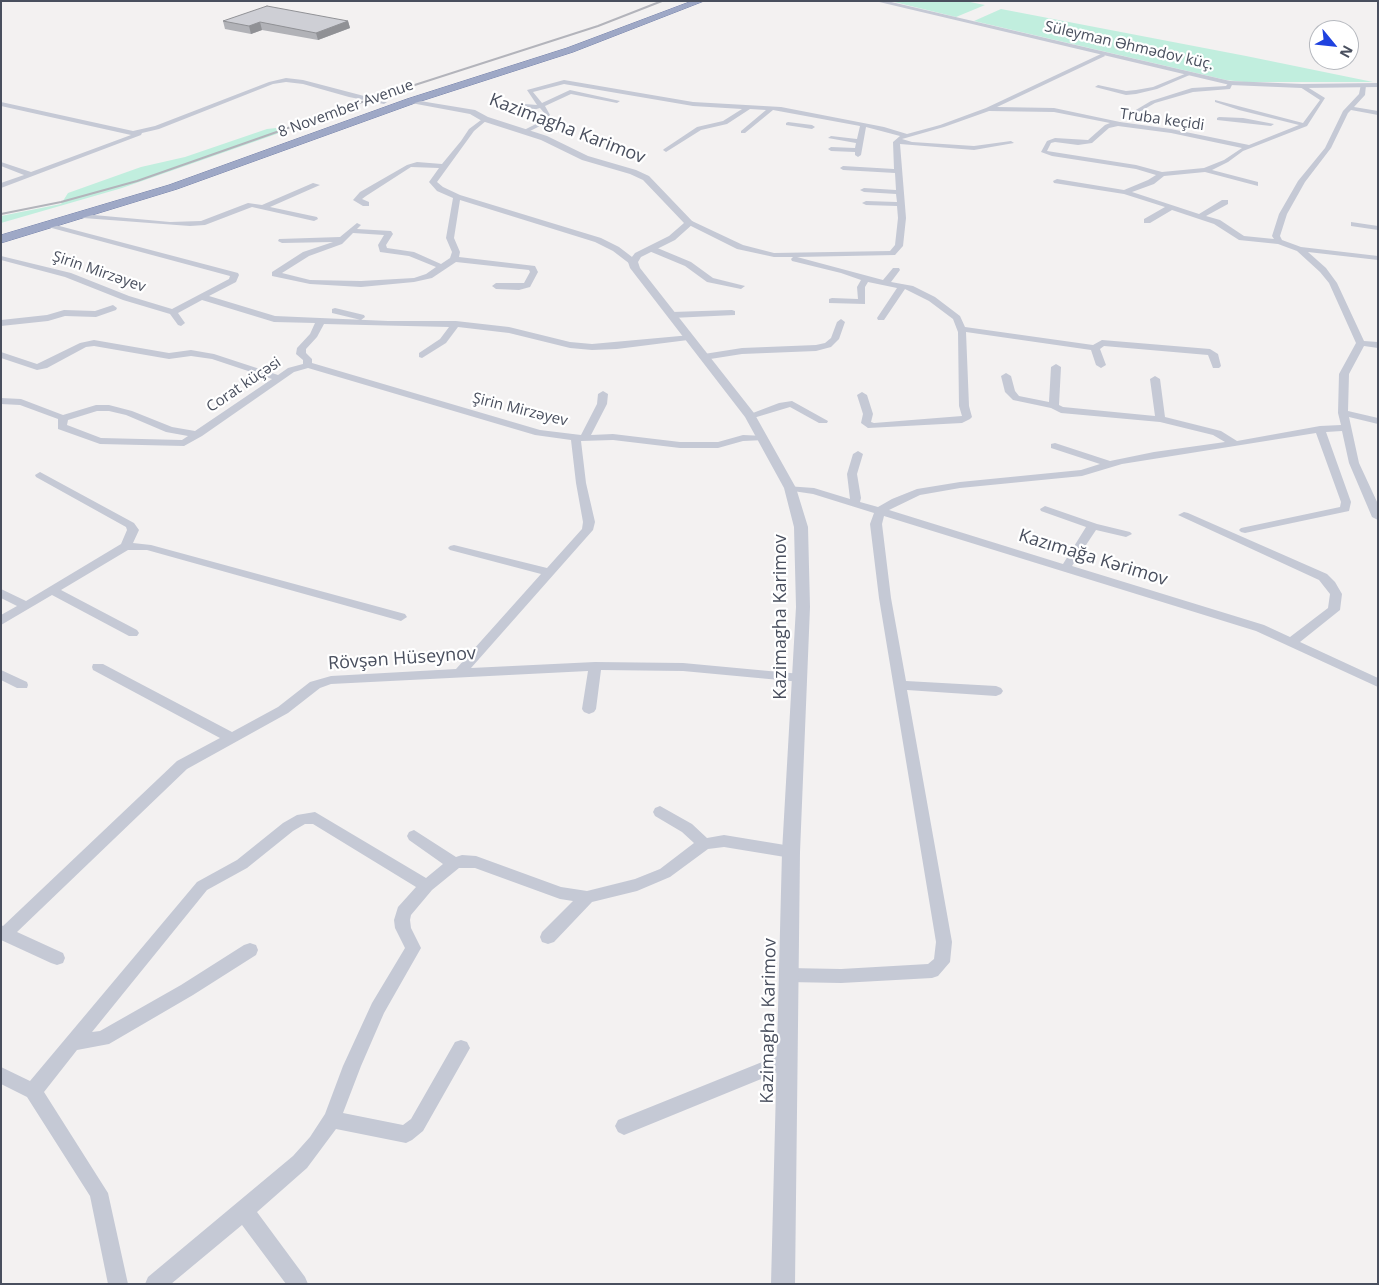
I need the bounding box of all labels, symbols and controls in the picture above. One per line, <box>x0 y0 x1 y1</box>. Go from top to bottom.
street label: Süleyman Əhmədov küç. <box>1043 18 1215 74</box>
north arrow <box>1309 20 1359 70</box>
text: N <box>1336 42 1358 61</box>
street label: 8 November Avenue <box>276 76 416 142</box>
street label: Kazimagha Karimov <box>486 89 648 169</box>
street label: Truba keçidi <box>1119 105 1205 135</box>
street label: Şirin Mirzəyev <box>50 248 148 296</box>
street label: Corat küçəsi <box>203 354 285 416</box>
street label: Şirin Mirzəyev <box>471 389 569 431</box>
street label: Kazımağa Kərimov <box>1016 525 1170 591</box>
street label: Kazimagha Karimov <box>770 534 792 700</box>
street label: Rövşən Hüseynov <box>327 643 477 675</box>
street label: Kazimagha Karimov <box>757 938 781 1104</box>

